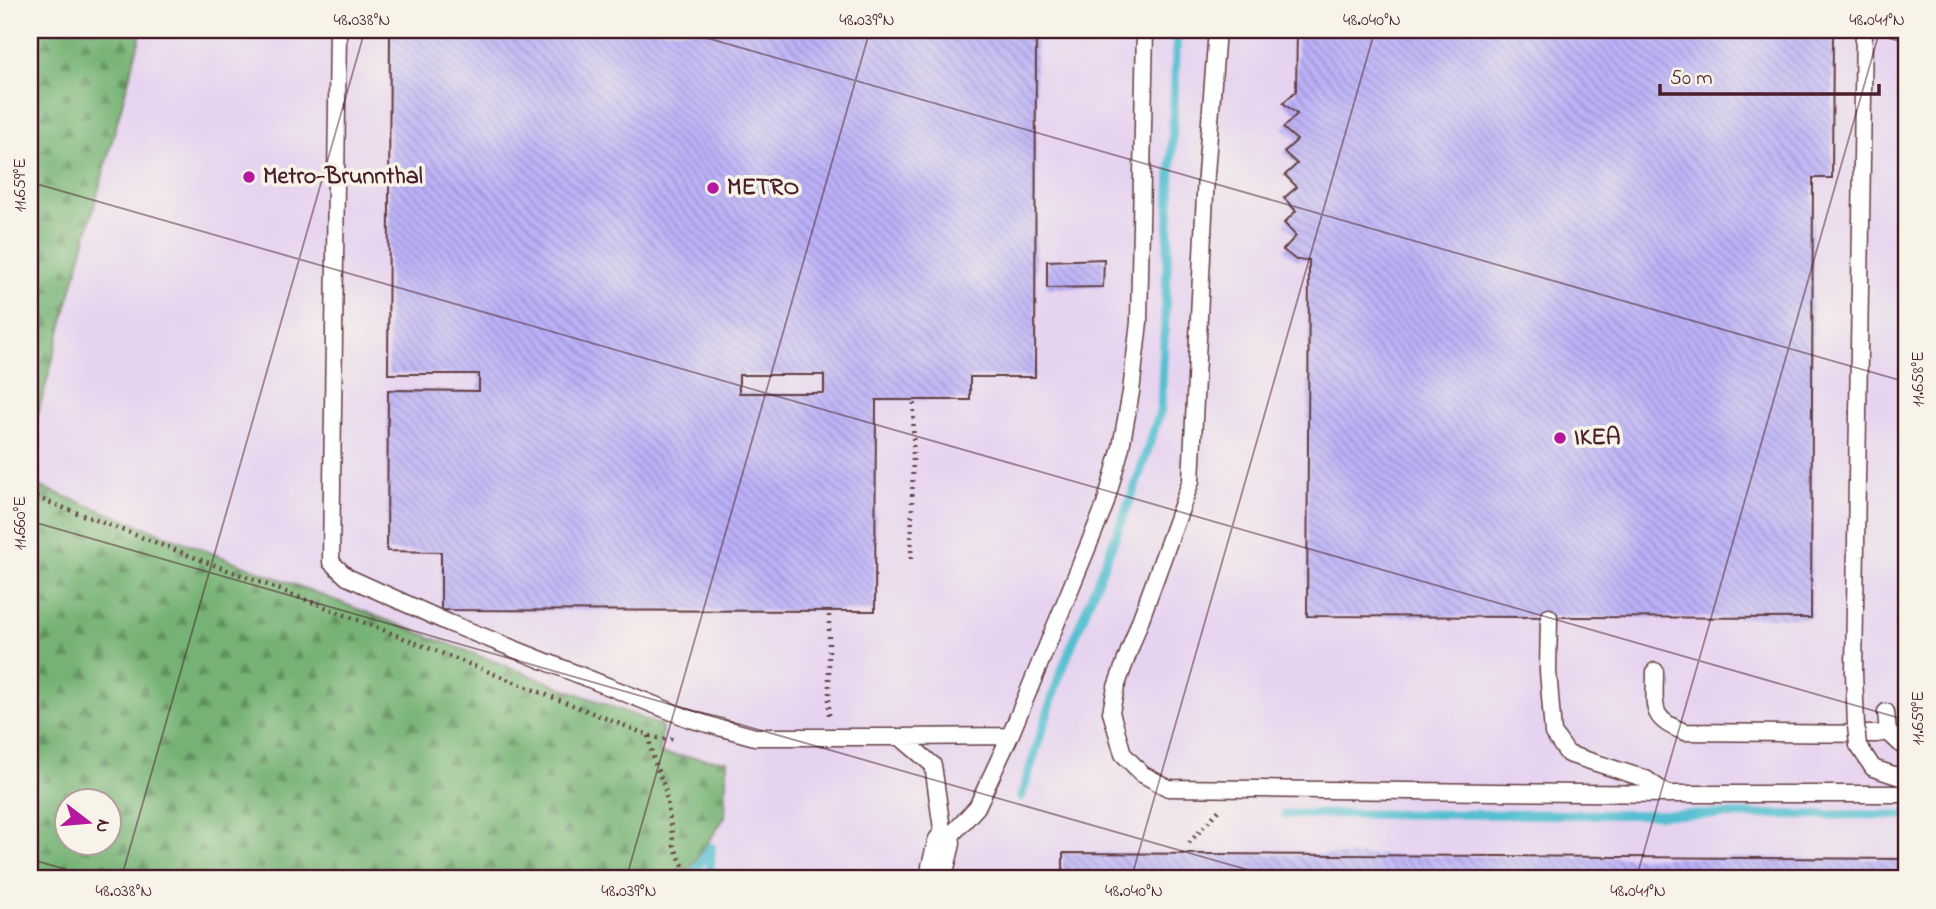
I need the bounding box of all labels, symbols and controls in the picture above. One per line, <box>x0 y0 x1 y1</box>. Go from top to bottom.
text: 48.038°N <box>334 8 390 34</box>
text: 48.039°N <box>839 8 895 34</box>
text: 48.040°N <box>1343 8 1401 34</box>
text: 48.041°N <box>1849 8 1905 34</box>
scale bar <box>1660 52 1878 96</box>
text: 50 m <box>1670 64 1713 94</box>
text: 11.659°E <box>8 158 34 212</box>
place label: Metro-Brunnthal <box>263 160 423 195</box>
marker: Metro-Brunnthal <box>241 169 257 185</box>
place label: METRO <box>727 171 799 206</box>
marker: METRO <box>705 180 721 196</box>
text: 11.658°E <box>1906 351 1932 407</box>
place label: IKEA <box>1574 421 1621 456</box>
marker: IKEA <box>1552 430 1568 446</box>
text: 11.660°E <box>8 496 34 550</box>
text: 11.659°E <box>1906 691 1932 745</box>
north arrow <box>52 786 122 856</box>
text: N <box>87 816 117 836</box>
text: 48.038°N <box>96 879 152 905</box>
text: 48.039°N <box>601 879 657 905</box>
text: 48.040°N <box>1105 879 1163 905</box>
text: 48.041°N <box>1610 879 1666 905</box>

